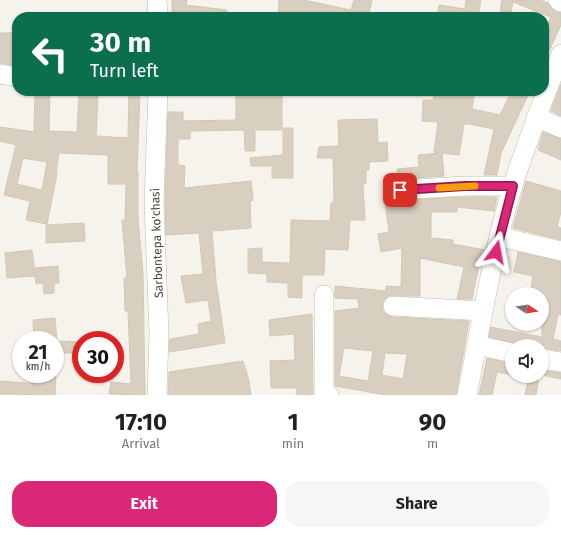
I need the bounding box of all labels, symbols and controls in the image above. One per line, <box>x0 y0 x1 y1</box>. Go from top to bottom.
text: 30 m <box>90 26 151 59</box>
icon: left <box>24 28 76 80</box>
text: Turn left <box>90 60 159 82</box>
pin <box>383 173 417 207</box>
icon: arrive <box>389 179 411 201</box>
street label: Sarbontepa ko'chasi <box>148 188 166 298</box>
position arrow <box>475 231 517 273</box>
north arrow <box>505 287 549 331</box>
map controls <box>505 287 549 383</box>
speed limit sign: 30 <box>72 331 124 383</box>
button: sound <box>505 339 549 383</box>
text: 21 <box>28 340 48 364</box>
text: km/h <box>26 361 50 373</box>
text: 17:10 <box>115 408 167 436</box>
text: 1 <box>287 408 299 436</box>
text: 90 <box>419 408 446 436</box>
text: Arrival <box>122 436 160 451</box>
text: min <box>282 436 304 451</box>
text: m <box>427 436 438 451</box>
button: Exit <box>12 481 277 527</box>
button: Share <box>285 481 549 527</box>

